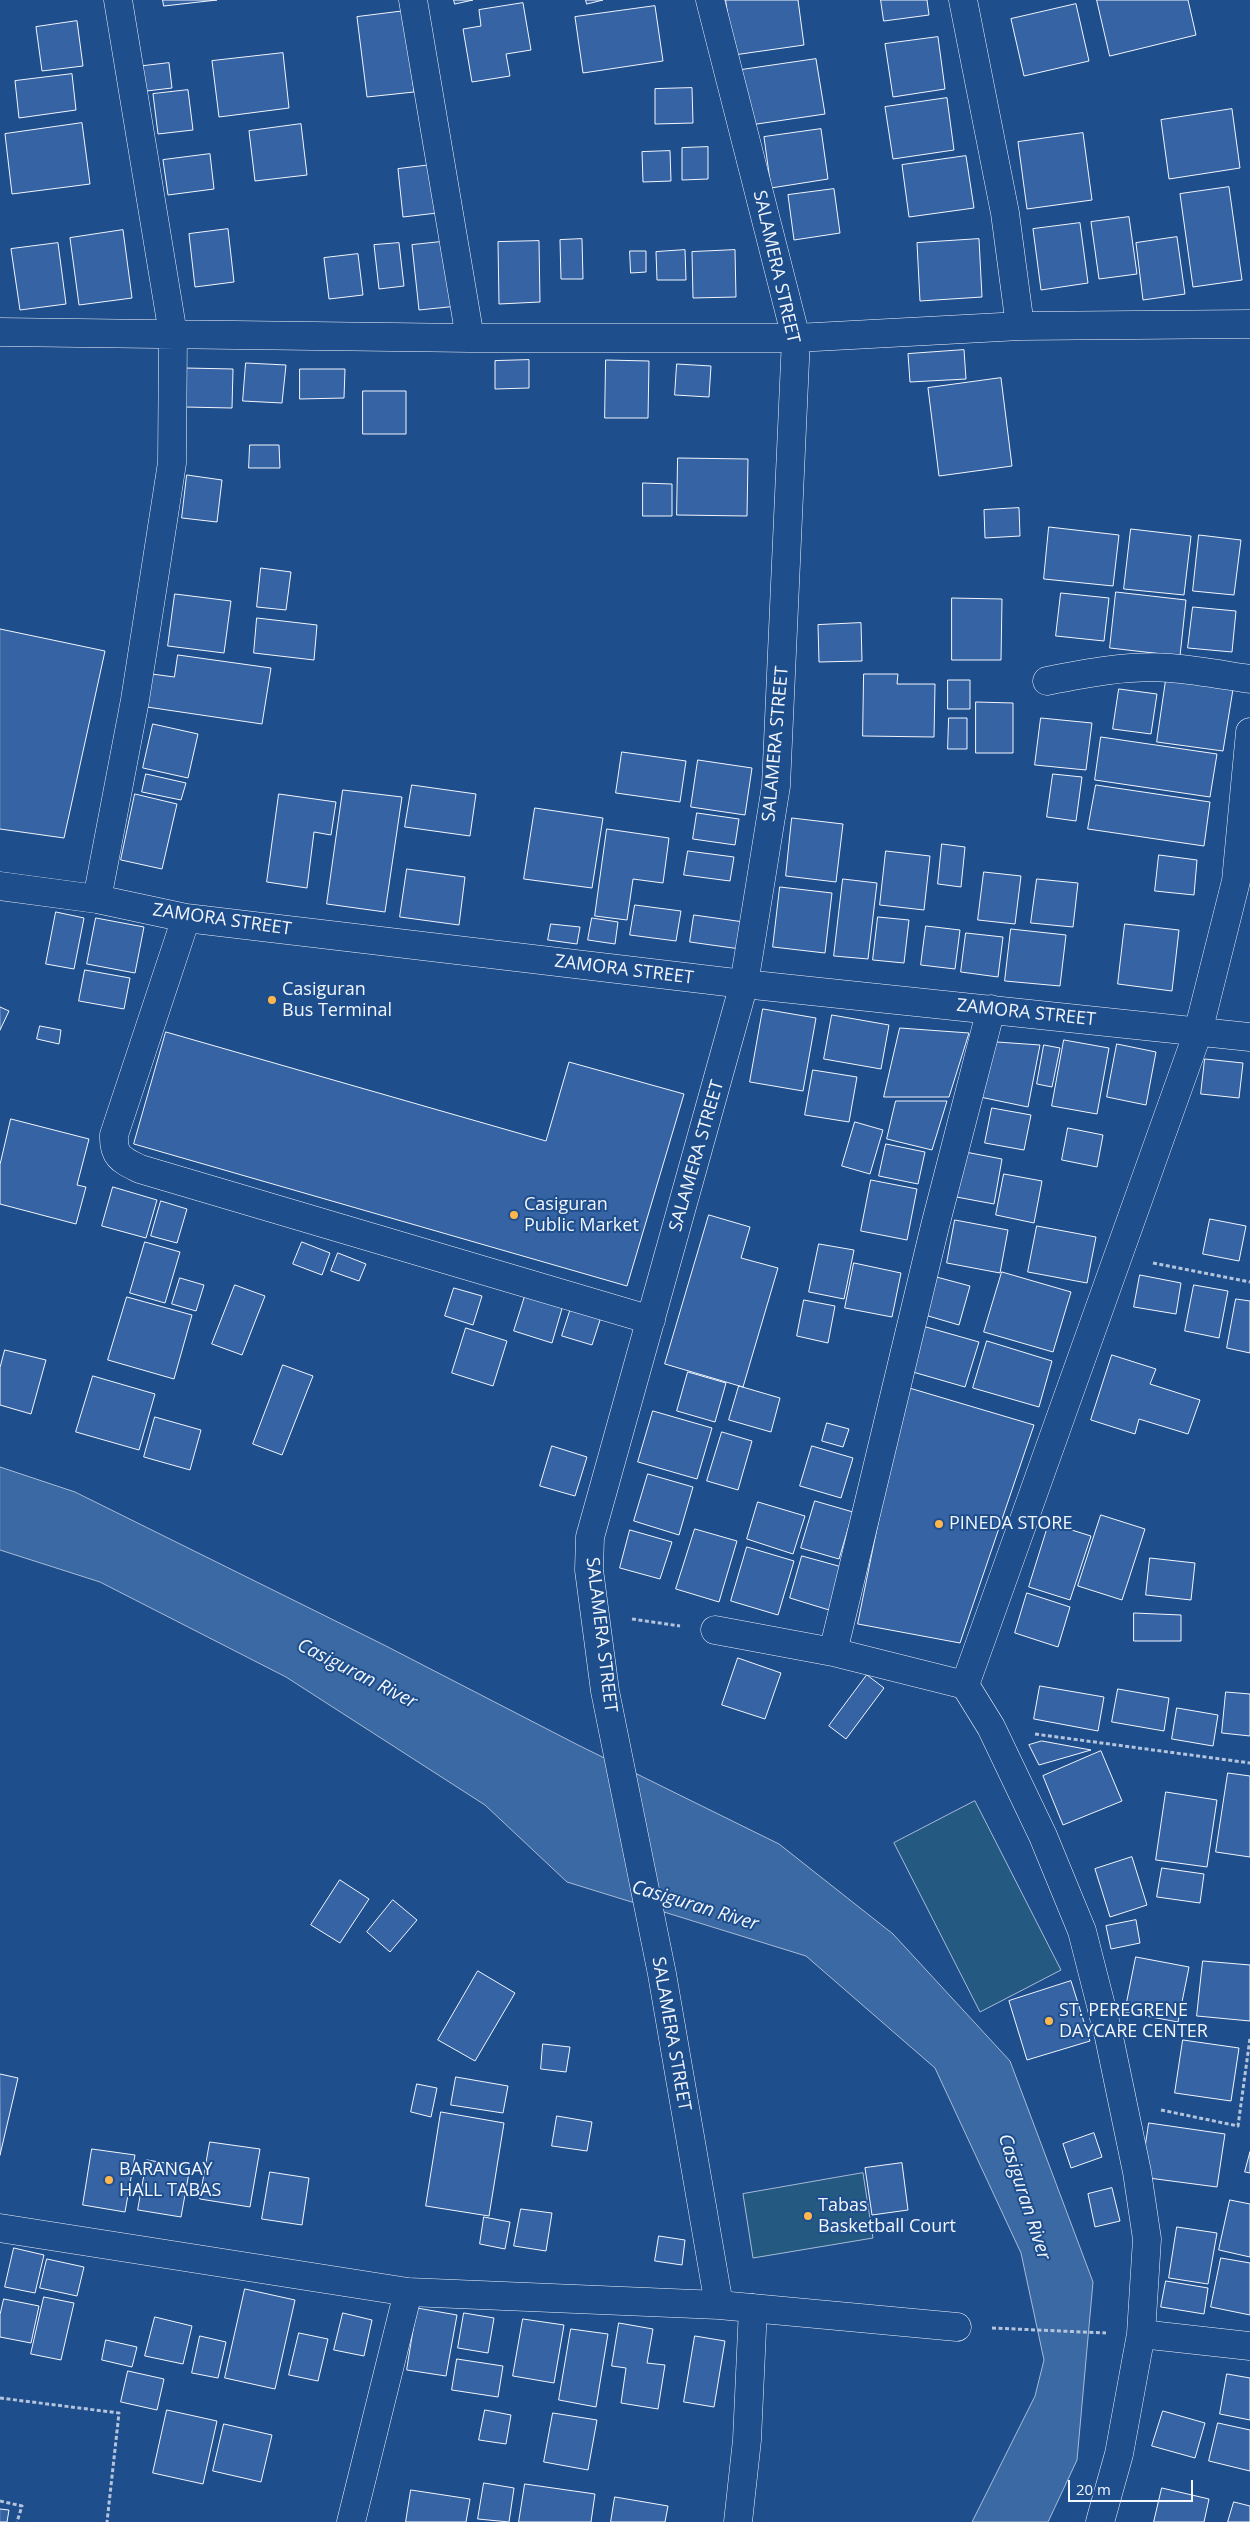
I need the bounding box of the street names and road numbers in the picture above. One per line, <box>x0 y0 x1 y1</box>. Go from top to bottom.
street label: SALAMERA STREET <box>748 188 804 346</box>
street label: SALAMERA STREET <box>758 665 794 823</box>
street label: ZAMORA STREET <box>151 900 293 940</box>
street label: ZAMORA STREET <box>553 951 695 989</box>
street label: ZAMORA STREET <box>955 995 1097 1031</box>
street label: SALAMERA STREET <box>665 1078 729 1234</box>
street label: SALAMERA STREET <box>581 1556 621 1714</box>
street label: SALAMERA STREET <box>647 1955 695 2113</box>

